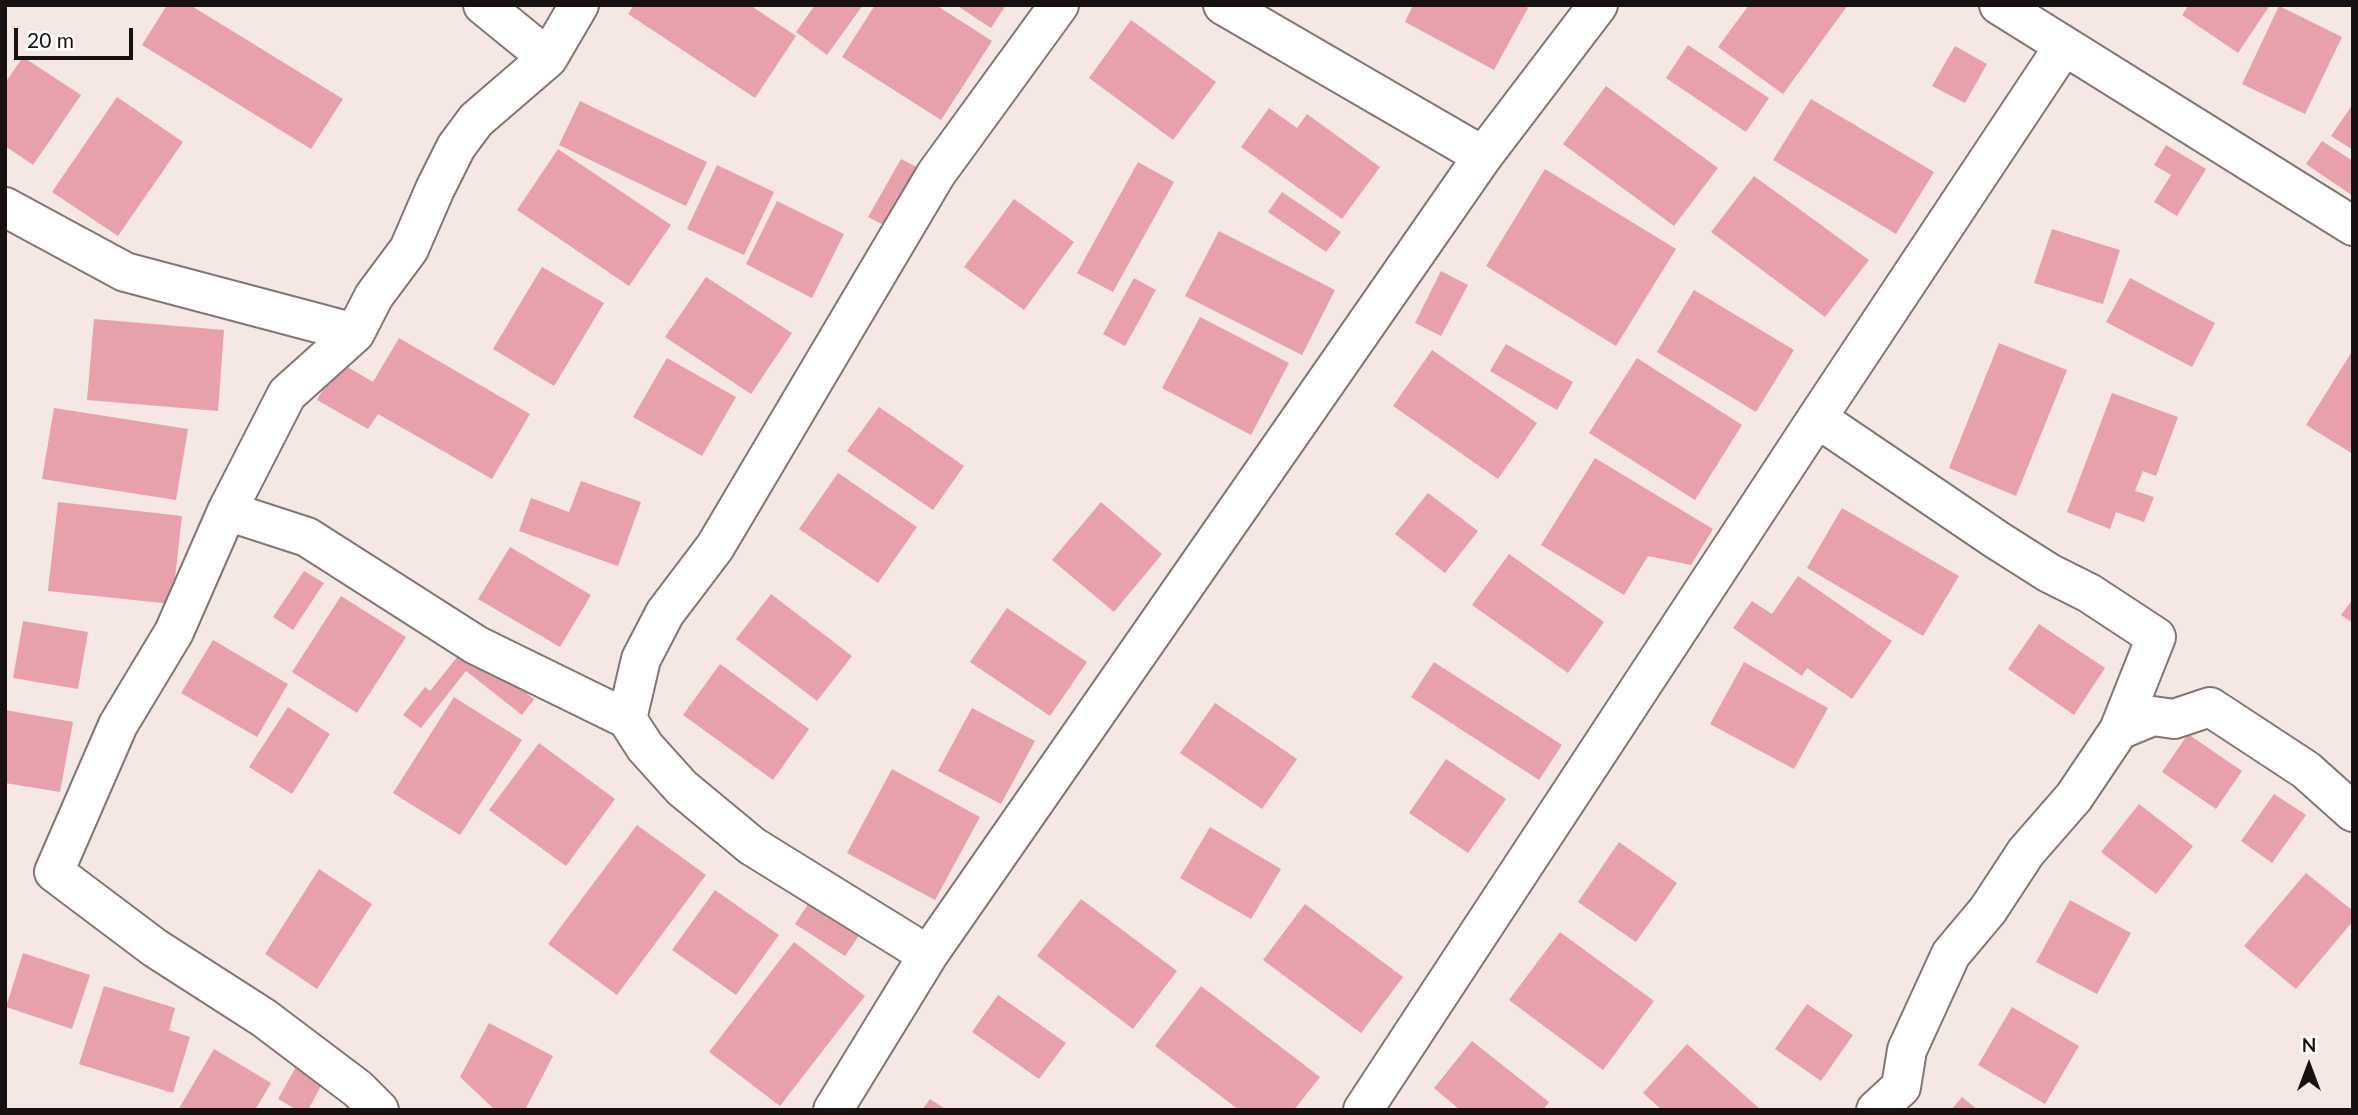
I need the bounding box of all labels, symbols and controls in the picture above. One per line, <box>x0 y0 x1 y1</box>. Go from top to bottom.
scale bar <box>18 14 136 58</box>
text: 20 m <box>27 27 74 52</box>
north arrow <box>2274 1031 2344 1101</box>
text: N <box>2302 1033 2316 1056</box>

